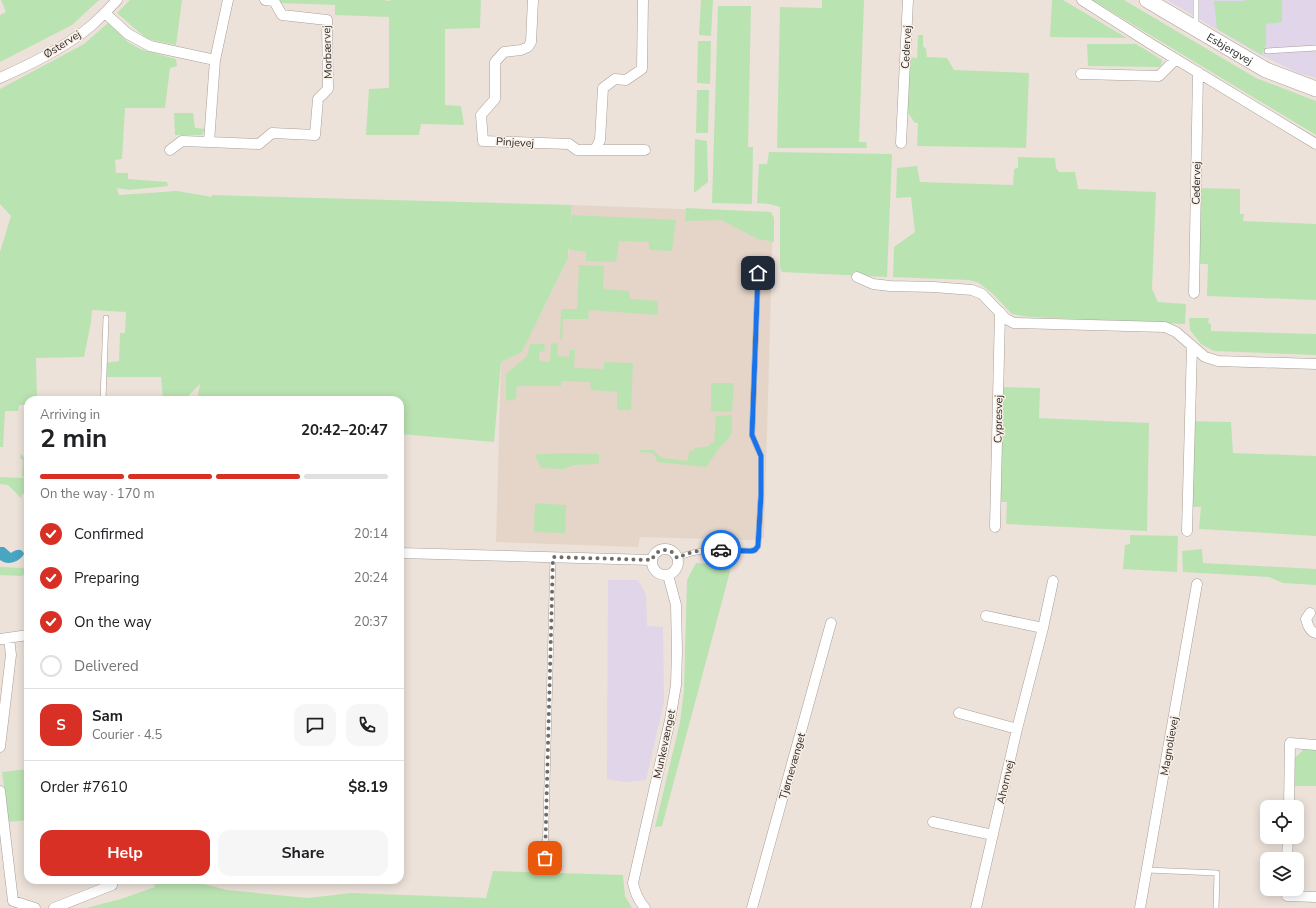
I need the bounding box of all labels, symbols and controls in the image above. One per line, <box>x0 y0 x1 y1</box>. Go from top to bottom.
street label: Morbærvej <box>319 25 336 79</box>
street label: Cedervej <box>898 25 915 69</box>
street label: Østervej <box>41 27 84 62</box>
street label: Esbjergvej <box>1204 30 1255 68</box>
street label: Pinjevej <box>496 134 534 151</box>
street label: Cedervej <box>1189 161 1204 205</box>
pin <box>741 256 775 290</box>
icon: home <box>747 262 769 284</box>
street label: Cypresvej <box>991 395 1006 443</box>
text: Arriving in <box>40 406 100 424</box>
text: 20:42–20:47 <box>301 420 388 440</box>
text: 2 min <box>40 421 107 456</box>
text: On the way · 170 m <box>40 485 155 503</box>
icon: check <box>40 523 62 545</box>
text: Confirmed <box>74 524 144 544</box>
text: 20:14 <box>354 525 388 543</box>
courier <box>701 530 741 570</box>
icon: car <box>710 539 732 561</box>
icon: check <box>40 567 62 589</box>
text: Preparing <box>74 568 139 588</box>
text: 20:24 <box>354 569 388 587</box>
icon: check <box>40 611 62 633</box>
text: On the way <box>74 612 152 632</box>
text: 20:37 <box>354 613 388 631</box>
text: Delivered <box>74 656 139 676</box>
button: chat <box>294 704 336 746</box>
button: phone <box>346 704 388 746</box>
text: Sam <box>92 706 123 726</box>
street label: Munkevænget <box>650 708 679 780</box>
text: S <box>56 715 66 735</box>
street label: Magnolievej <box>1157 715 1182 777</box>
text: Courier · 4.5 <box>92 726 162 744</box>
street label: Tjørnevænget <box>776 731 809 801</box>
street label: Ahornvej <box>993 759 1018 806</box>
text: Order #7610 <box>40 777 128 797</box>
text: $8.19 <box>348 777 388 797</box>
map controls <box>1260 800 1304 896</box>
button: locate <box>1260 800 1304 844</box>
button: Help <box>40 830 210 876</box>
button: Share <box>218 830 388 876</box>
pin <box>528 841 562 875</box>
icon: bag <box>534 847 556 869</box>
button: layers <box>1260 852 1304 896</box>

